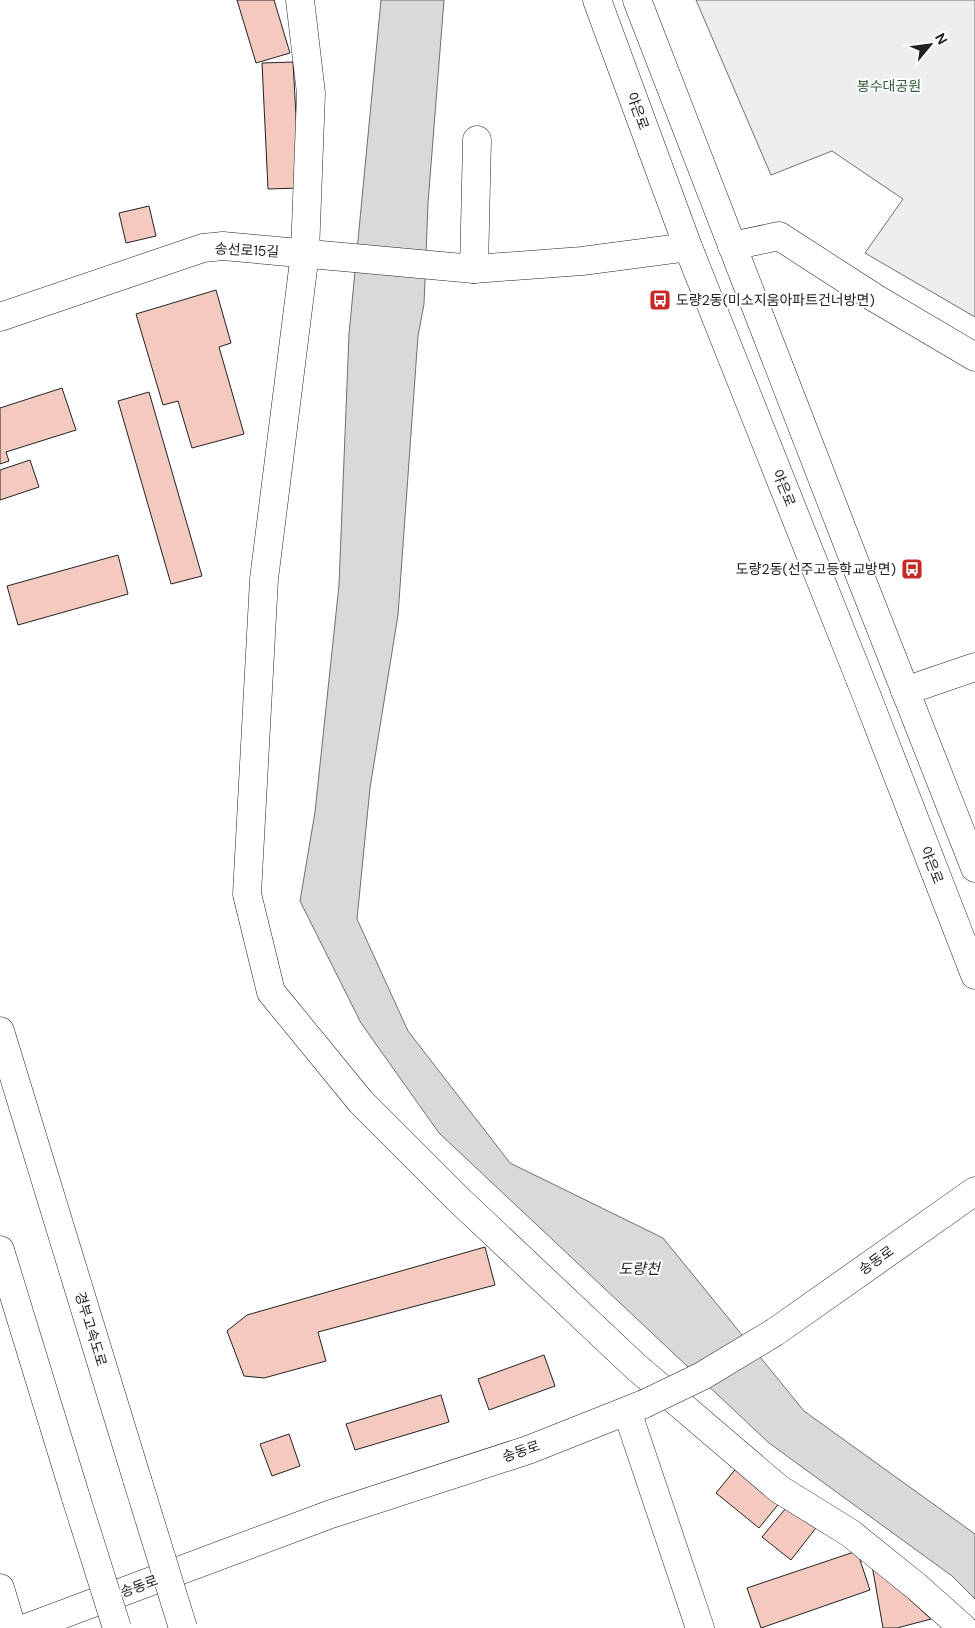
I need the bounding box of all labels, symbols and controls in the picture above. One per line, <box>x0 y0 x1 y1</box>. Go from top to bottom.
north arrow <box>905 20 955 70</box>
text: N <box>931 30 952 48</box>
park label: 봉수대공원 <box>857 77 921 95</box>
street label: 야은로 <box>623 90 653 132</box>
street label: 송선로15길 <box>214 239 280 261</box>
bus stop icon: 도량2동(미소지움아파트건너방면) <box>648 288 672 312</box>
place label: 도량2동(미소지움아파트건너방면) <box>676 291 875 309</box>
street label: 야은로 <box>768 467 800 509</box>
bus stop icon: 도량2동(선주고등학교방면) <box>900 557 924 581</box>
place label: 도량2동(선주고등학교방면) <box>736 560 896 578</box>
street label: 야은로 <box>917 844 947 886</box>
street label: 송동로 <box>855 1241 897 1278</box>
water label: 도량천 <box>618 1259 662 1279</box>
street label: 경부고속도로 <box>71 1289 111 1369</box>
street label: 송동로 <box>500 1436 542 1466</box>
street label: 송동로 <box>118 1571 160 1601</box>

